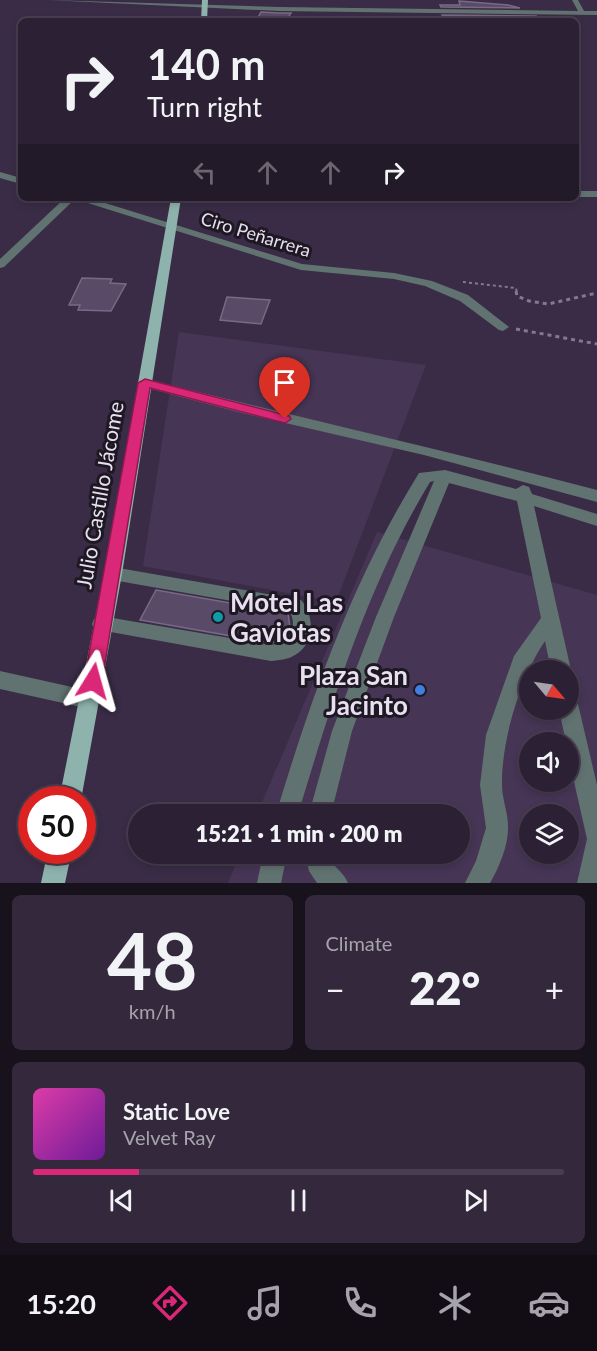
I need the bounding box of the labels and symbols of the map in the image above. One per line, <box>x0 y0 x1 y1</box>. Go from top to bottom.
street label: Ciro Peñarrera <box>198 207 314 261</box>
pin <box>259 357 310 419</box>
street label: Julio Castillo Jácome <box>70 399 128 591</box>
place label: Motel Las Gaviotas <box>230 586 343 648</box>
marker: Motel Las Gaviotas <box>211 610 225 624</box>
position arrow <box>61 649 125 713</box>
place label: Plaza San Jacinto <box>299 659 408 721</box>
north arrow <box>519 660 579 720</box>
marker: Plaza San Jacinto <box>413 683 427 697</box>
speed limit sign: 50 <box>18 786 96 864</box>

